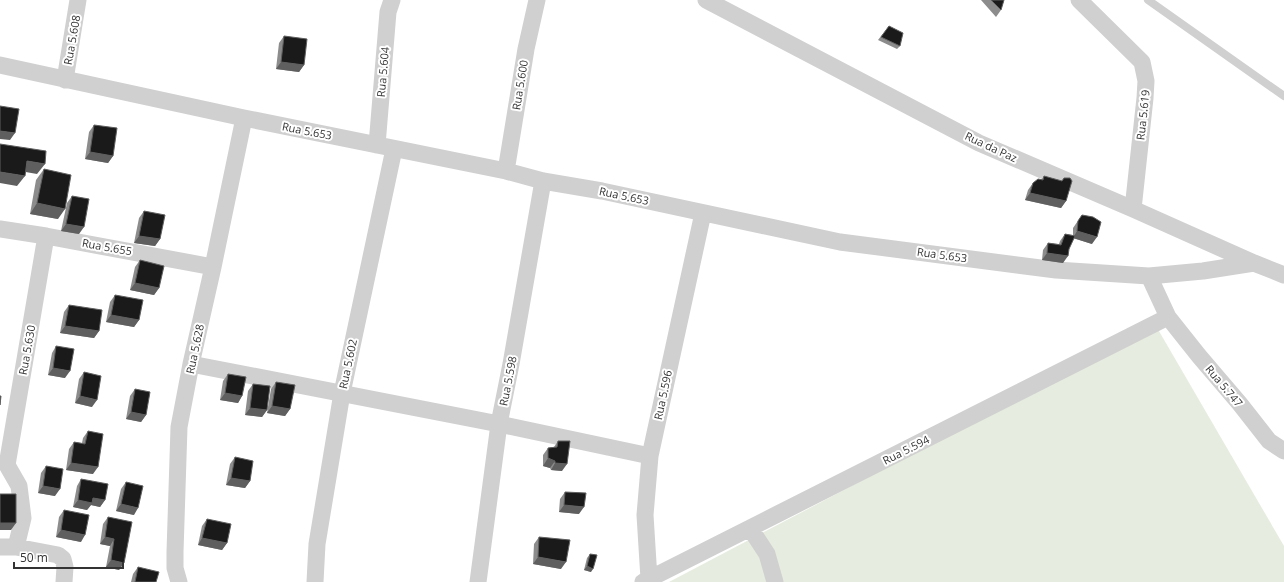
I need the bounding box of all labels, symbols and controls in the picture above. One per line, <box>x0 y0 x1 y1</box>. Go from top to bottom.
street label: Rua 5.608 <box>60 14 83 66</box>
street label: Rua 5.604 <box>373 45 392 98</box>
street label: Rua 5.600 <box>508 59 531 111</box>
street label: Rua 5.619 <box>1132 89 1153 141</box>
street label: Rua 5.653 <box>281 118 333 143</box>
street label: Rua da Paz <box>963 128 1020 165</box>
street label: Rua 5.653 <box>598 183 650 208</box>
street label: Rua 5.655 <box>81 235 133 258</box>
street label: Rua 5.653 <box>916 244 968 265</box>
street label: Rua 5.628 <box>182 323 207 375</box>
street label: Rua 5.630 <box>15 324 38 376</box>
street label: Rua 5.602 <box>335 338 360 390</box>
street label: Rua 5.598 <box>495 355 520 407</box>
street label: Rua 5.747 <box>1202 361 1246 410</box>
street label: Rua 5.596 <box>650 369 675 421</box>
street label: Rua 5.594 <box>880 431 932 468</box>
scale bar <box>14 544 123 570</box>
text: 50 m <box>20 549 48 566</box>

